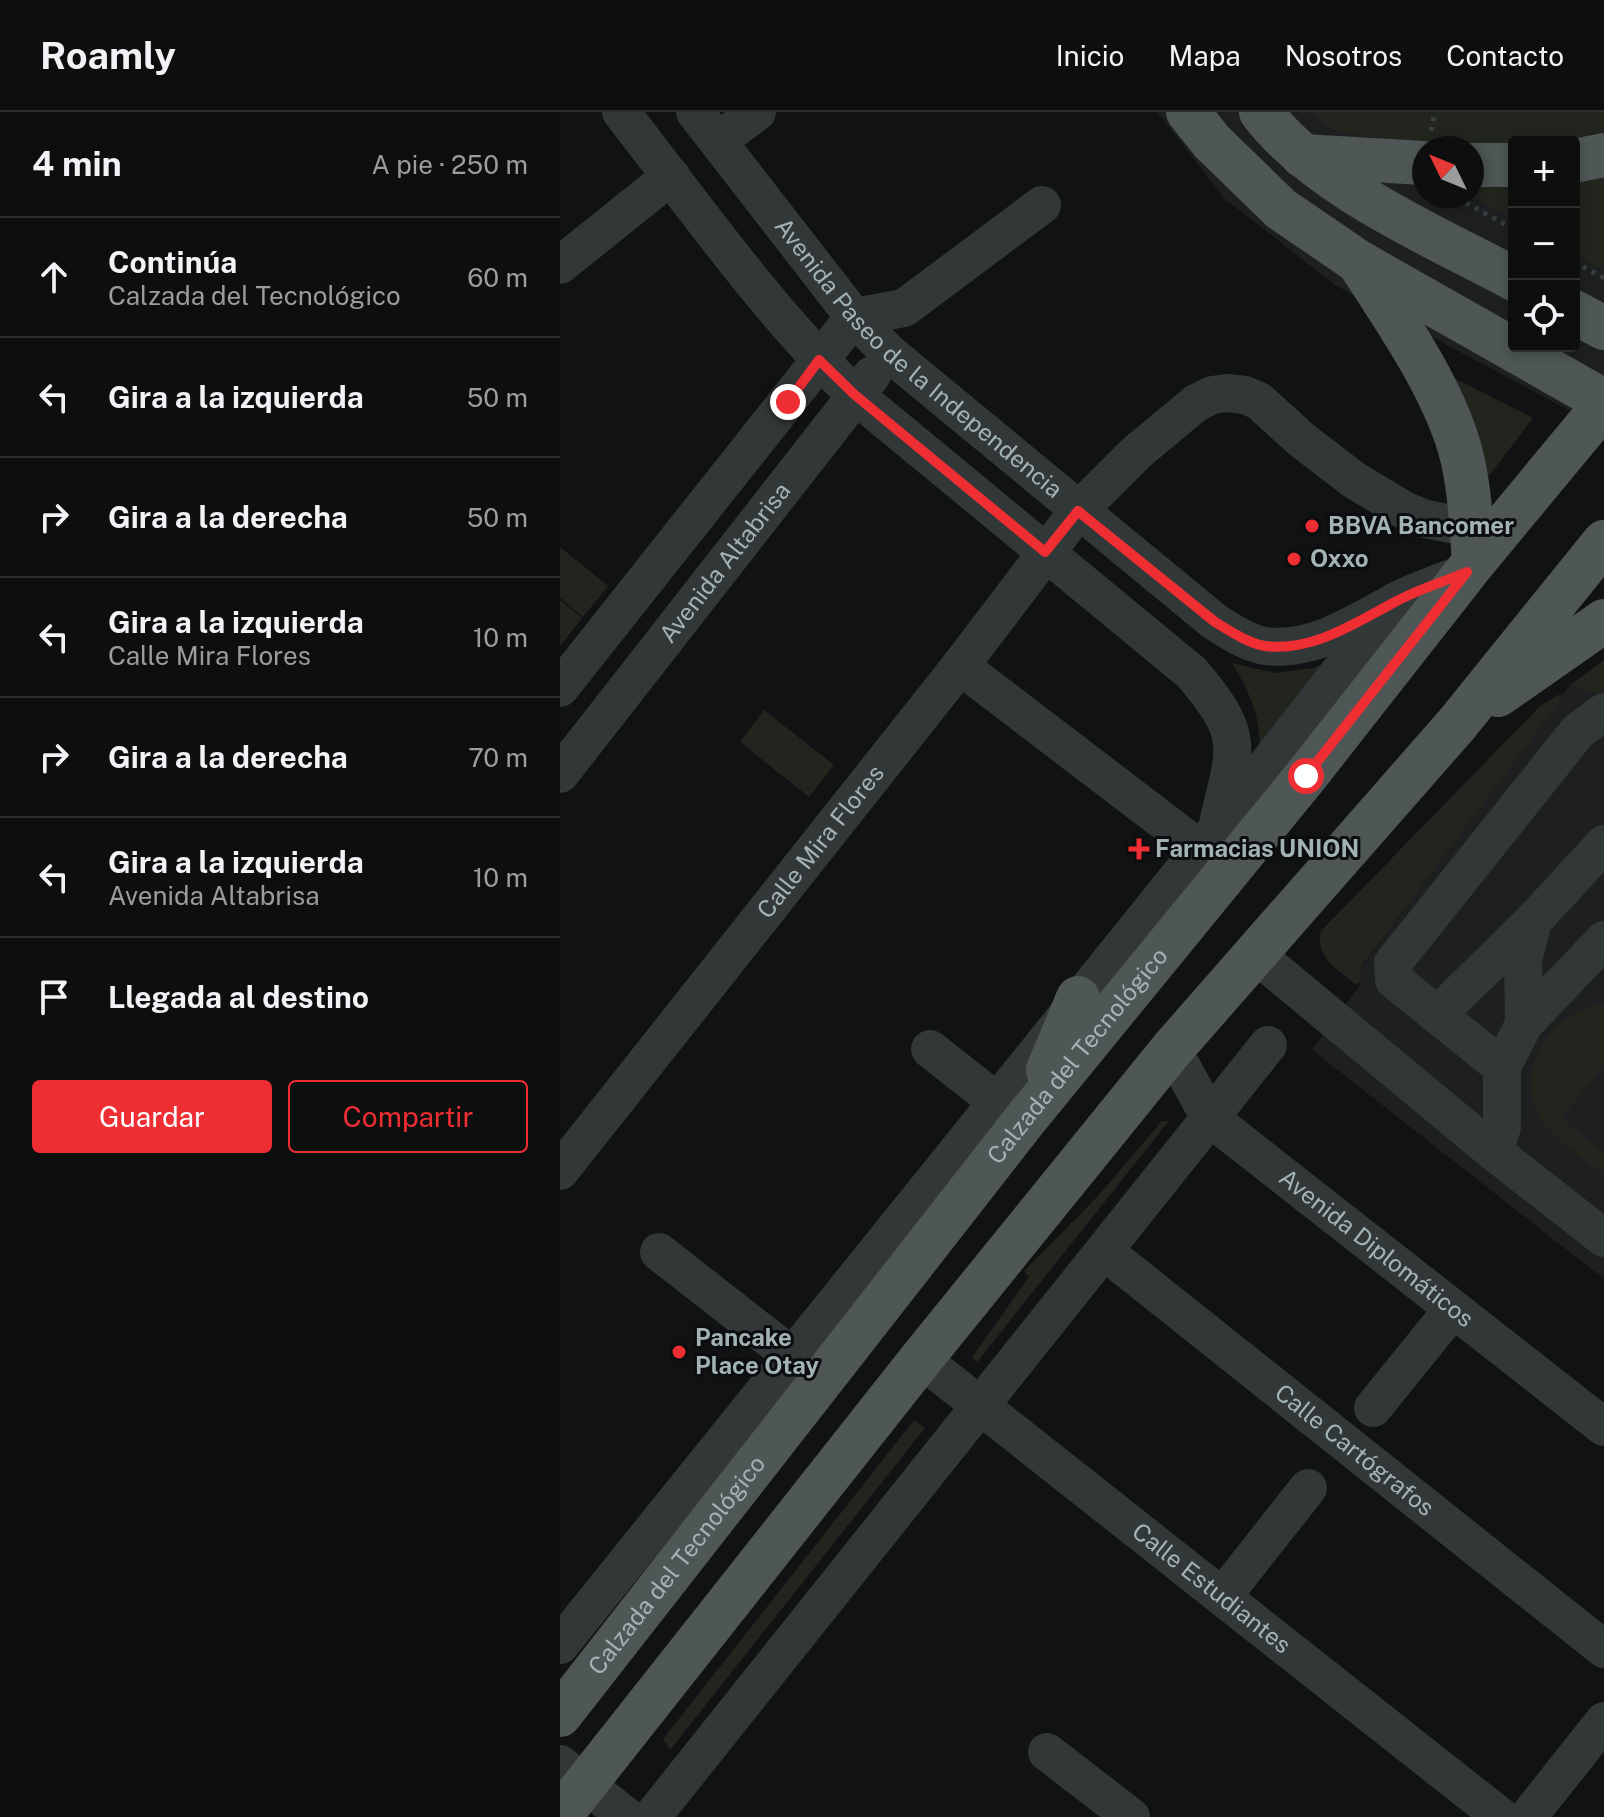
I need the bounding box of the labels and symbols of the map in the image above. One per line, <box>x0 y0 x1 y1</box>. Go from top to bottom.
north arrow <box>1412 136 1484 208</box>
street label: Avenida Paseo de la Independencia <box>769 212 1068 503</box>
route end <box>770 384 806 420</box>
street label: Avenida Altabrisa <box>653 477 796 648</box>
place label: BBVA Bancomer <box>1328 511 1514 539</box>
marker: BBVA Bancomer <box>1303 517 1321 535</box>
place label: Oxxo <box>1310 544 1369 572</box>
marker: Oxxo <box>1285 550 1303 568</box>
route start <box>1288 758 1324 794</box>
street label: Calle Mira Flores <box>751 759 889 923</box>
place label: Farmacias UNION <box>1155 834 1359 862</box>
marker: Farmacias UNION <box>1130 840 1148 858</box>
street label: Calzada del Tecnológico <box>981 942 1173 1169</box>
street label: Avenida Diplomáticos <box>1274 1163 1480 1332</box>
place label: Pancake Place Otay <box>695 1323 819 1379</box>
marker: Pancake Place Otay <box>670 1343 688 1361</box>
street label: Calle Cartógrafos <box>1270 1378 1440 1521</box>
street label: Calzada del Tecnológico <box>582 1450 770 1680</box>
street label: Calle Estudiantes <box>1127 1516 1297 1659</box>

